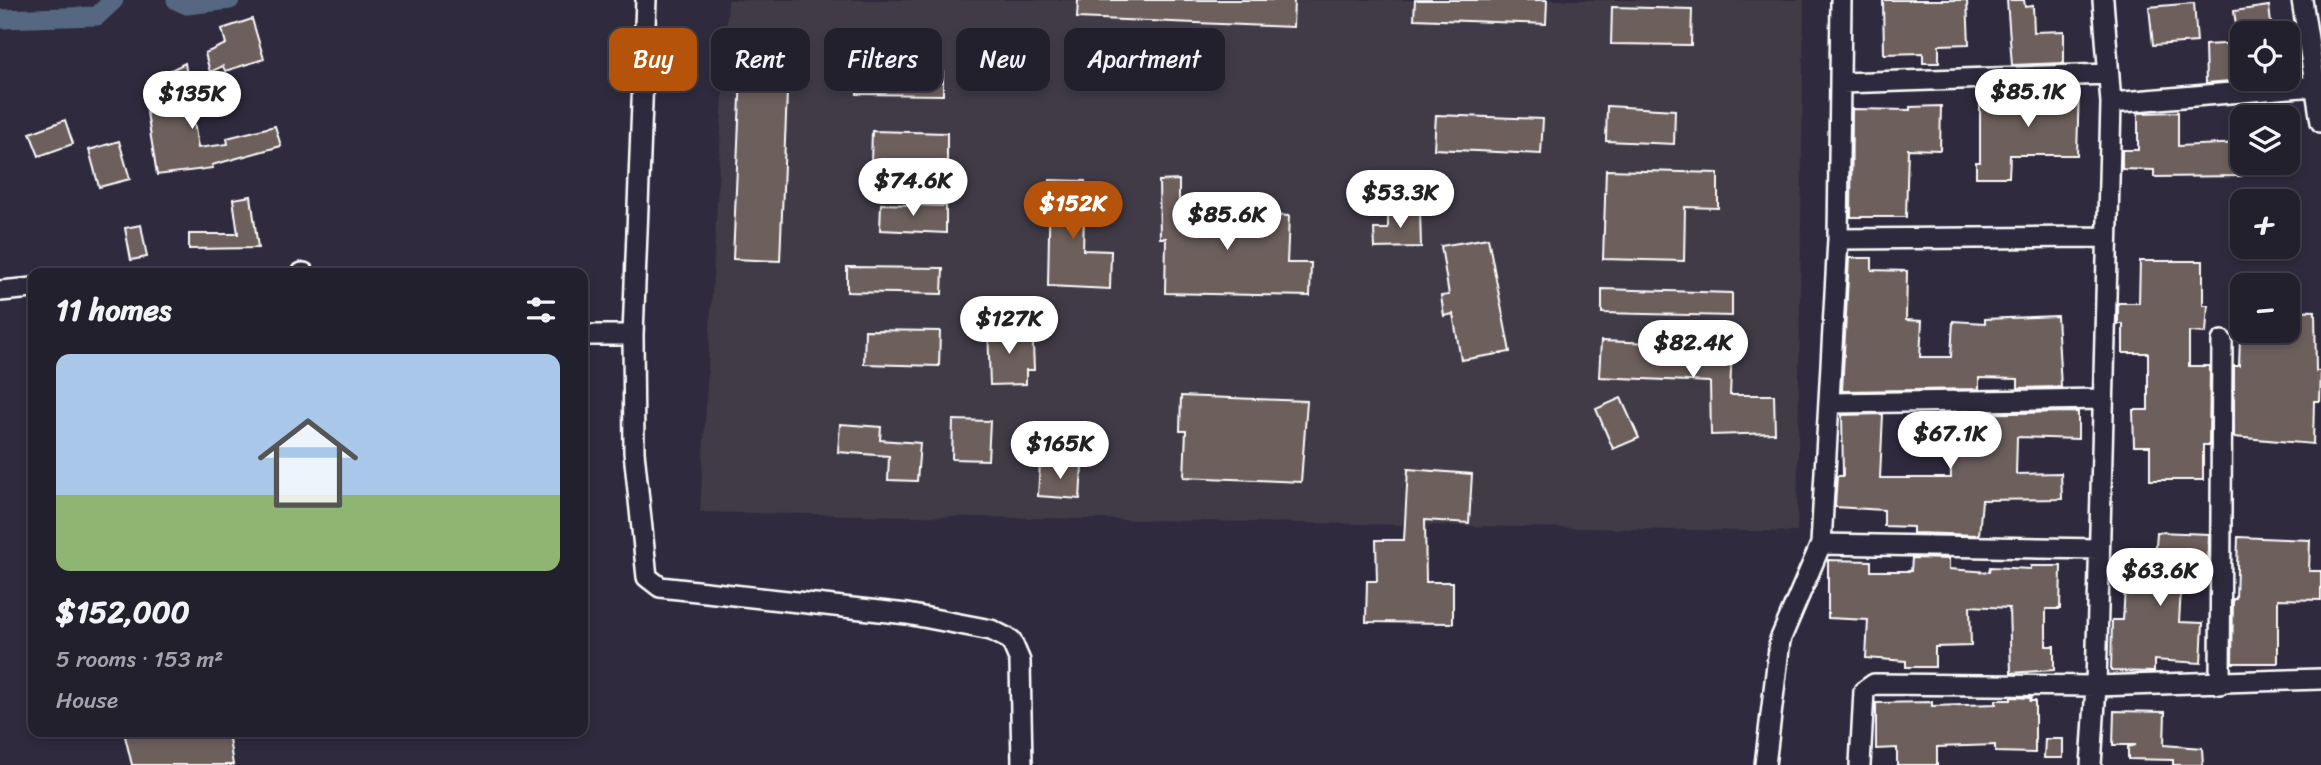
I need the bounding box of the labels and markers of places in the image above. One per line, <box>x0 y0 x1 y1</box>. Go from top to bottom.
pin: $85.1K <box>1971 69 2085 129</box>
pin: $135K <box>143 72 241 131</box>
pin: $74.6K <box>856 158 970 218</box>
pin: $53.3K <box>1343 170 1457 230</box>
pin: $152K <box>1024 182 1122 241</box>
pin: $85.6K <box>1170 192 1284 252</box>
pin: $127K <box>960 296 1058 356</box>
pin: $82.4K <box>1636 320 1750 380</box>
pin: $67.1K <box>1893 412 2007 471</box>
pin: $165K <box>1011 421 1109 481</box>
pin: $63.6K <box>2103 548 2217 608</box>

